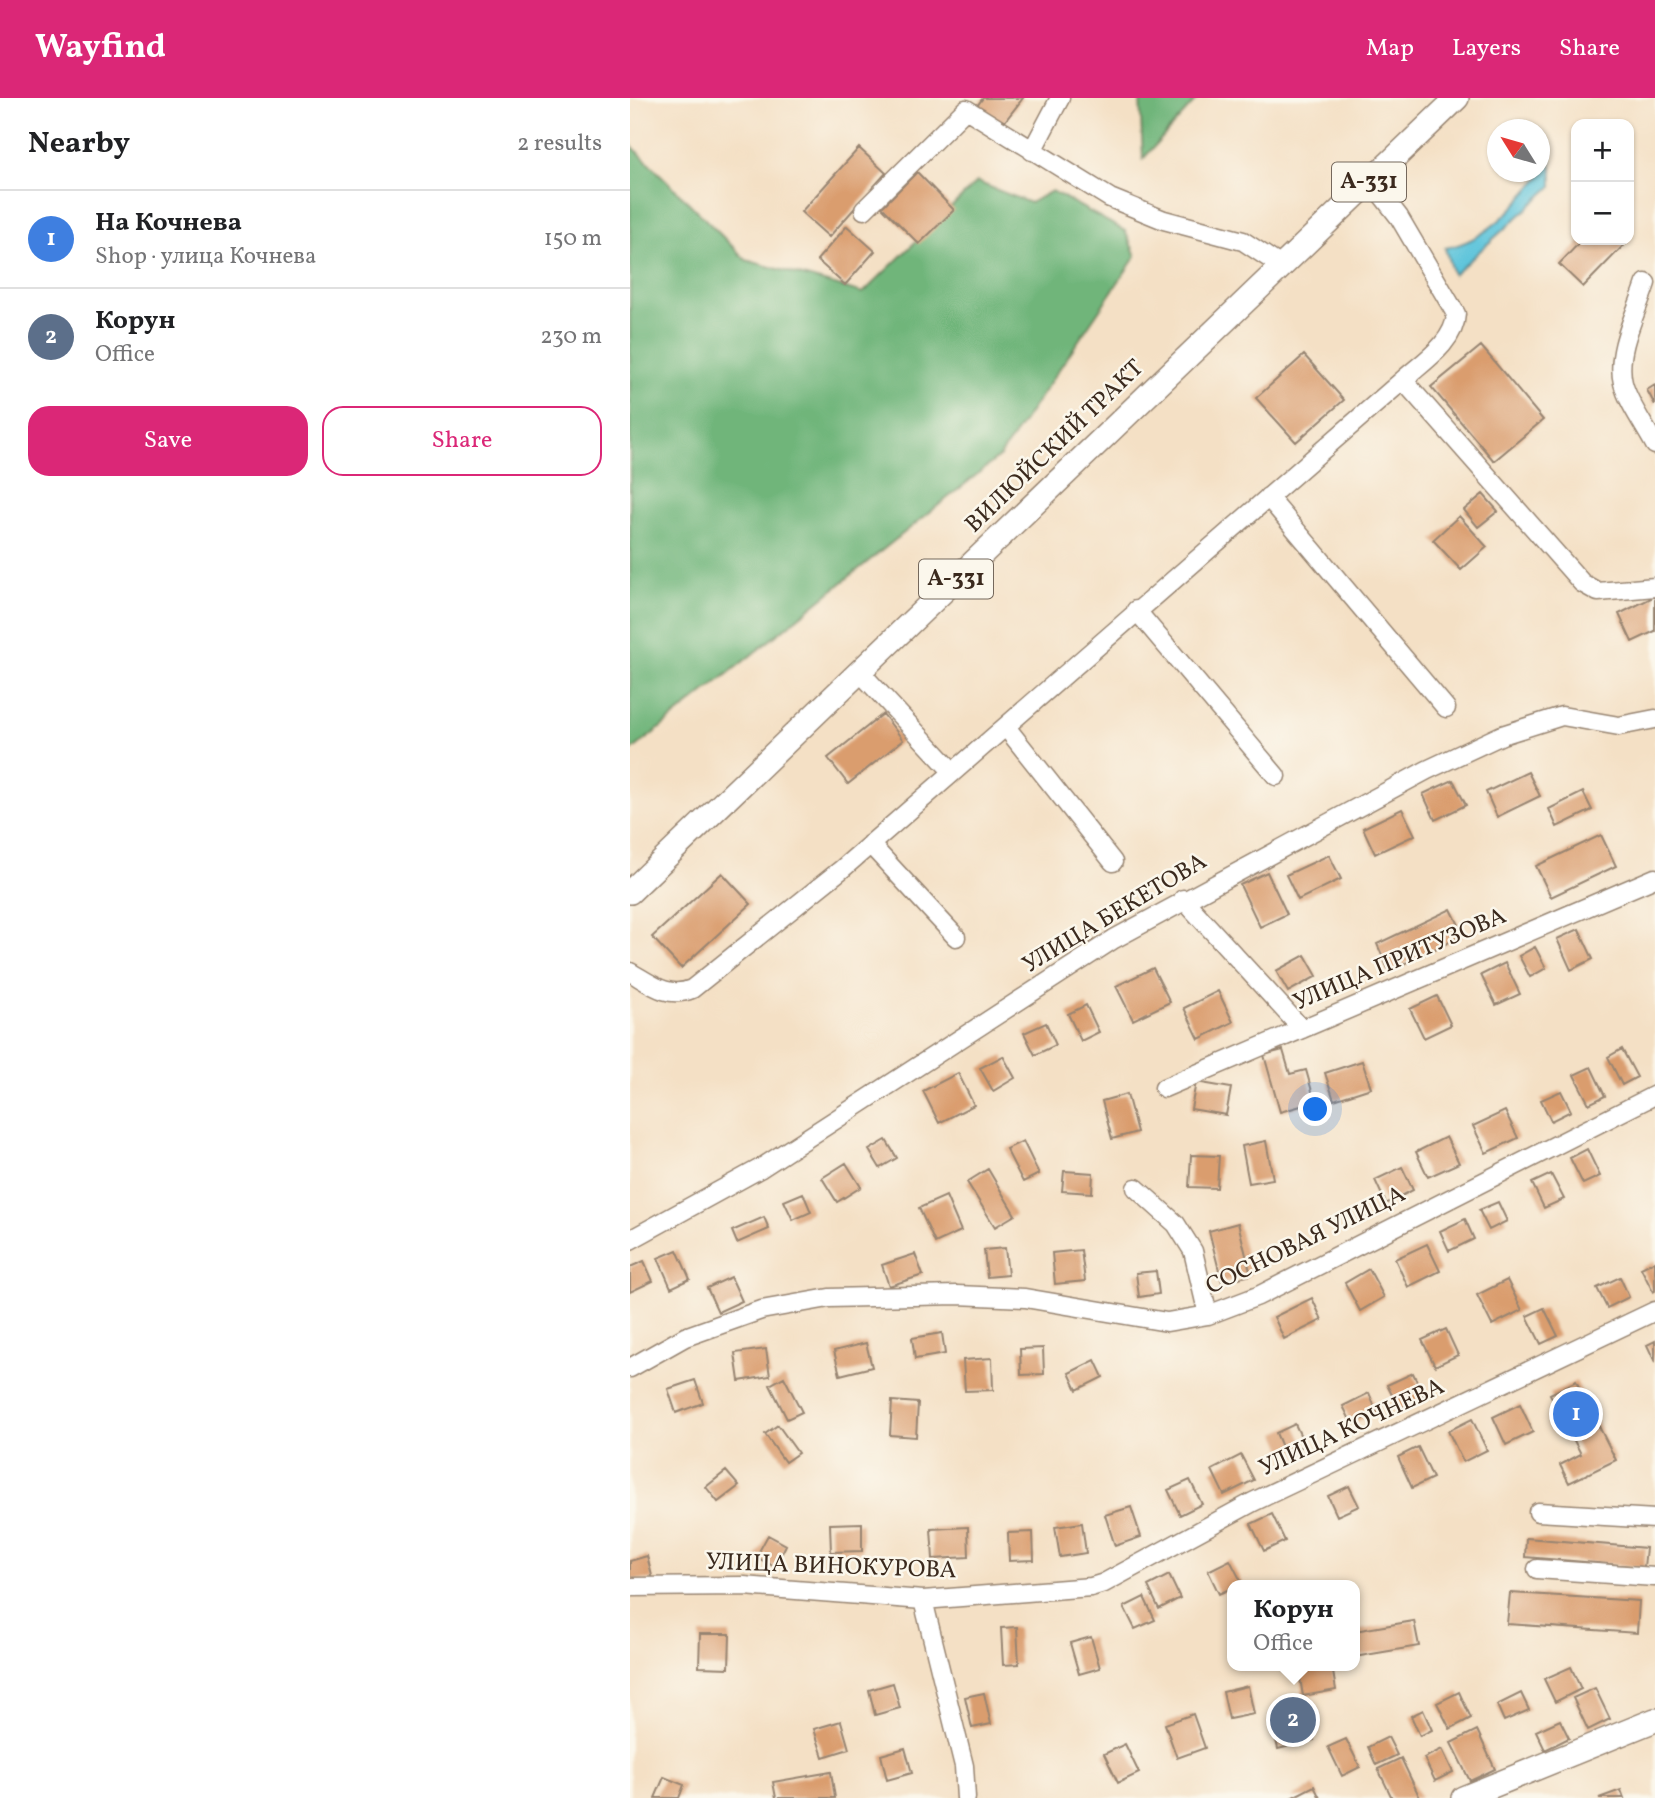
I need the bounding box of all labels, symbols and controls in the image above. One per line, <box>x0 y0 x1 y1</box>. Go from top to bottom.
text: Wayfind <box>35 26 166 72</box>
text: Map <box>1366 32 1414 66</box>
text: Layers <box>1452 32 1521 66</box>
text: Share <box>1559 32 1620 66</box>
north arrow <box>1487 119 1550 182</box>
map controls <box>1571 119 1634 245</box>
button: + <box>1571 119 1634 182</box>
text: Nearby <box>28 123 130 165</box>
text: 2 results <box>517 128 602 160</box>
road number: А-331 <box>1332 162 1406 202</box>
button: − <box>1571 182 1634 245</box>
text: На Кочнева <box>95 205 242 241</box>
text: 1 <box>46 223 56 255</box>
text: 150 m <box>544 223 602 255</box>
text: Shop · улица Кочнева <box>95 241 316 273</box>
text: Корун <box>95 303 175 339</box>
text: 2 <box>45 321 57 353</box>
text: 230 m <box>540 321 602 353</box>
text: Office <box>95 339 155 371</box>
street label: ВИЛЮЙСКИЙ ТРАКТ <box>958 353 1152 541</box>
button: Save <box>28 406 308 476</box>
button: Share <box>322 406 602 476</box>
road number: А-331 <box>919 559 993 598</box>
street label: УЛИЦА БЕКЕТОВА <box>1016 845 1214 983</box>
street label: УЛИЦА ПРИТУЗОВА <box>1288 900 1512 1020</box>
your location <box>1298 1092 1332 1126</box>
street label: СОСНОВАЯ УЛИЦА <box>1200 1178 1412 1304</box>
street label: УЛИЦА КОЧНЕВА <box>1254 1370 1450 1486</box>
pin: 1 <box>1553 1388 1599 1440</box>
street label: УЛИЦА ВИНОКУРОВА <box>705 1546 957 1588</box>
popup <box>1227 1580 1360 1671</box>
text: Корун <box>1253 1592 1334 1628</box>
text: Office <box>1253 1628 1313 1660</box>
pin: 2 <box>1270 1694 1316 1746</box>

